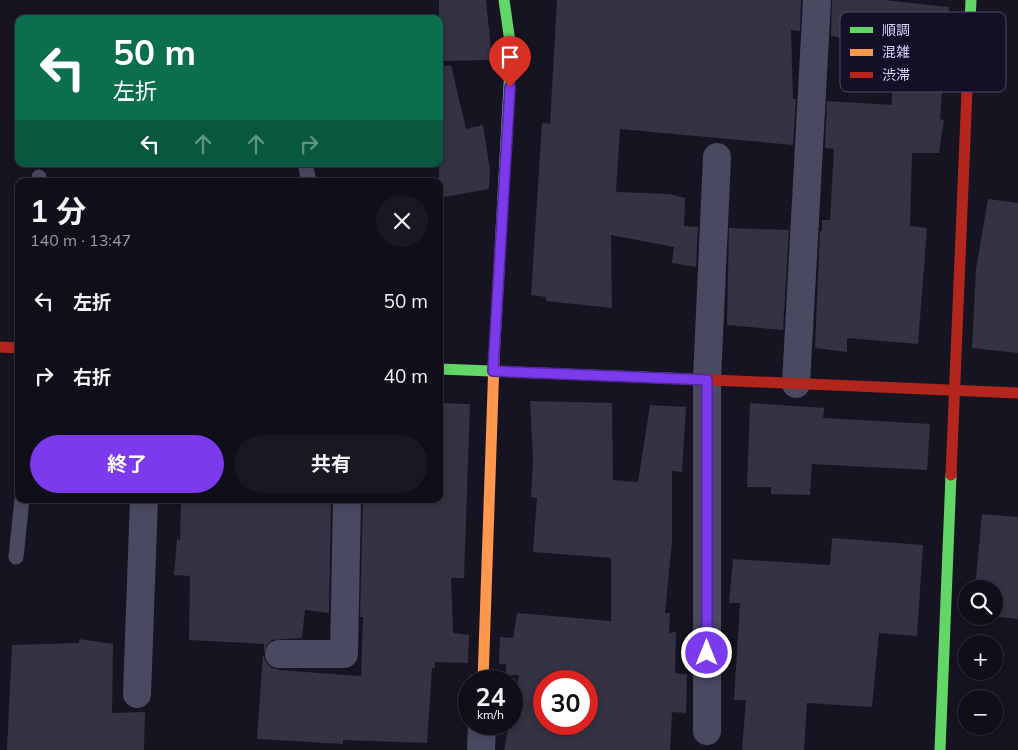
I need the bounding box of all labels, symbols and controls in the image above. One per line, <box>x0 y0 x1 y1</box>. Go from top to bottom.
legend <box>840 12 1006 92</box>
text: 順調 <box>882 21 910 39</box>
text: 50 m <box>113 30 196 74</box>
icon: left <box>30 35 95 100</box>
pin <box>489 36 531 87</box>
icon: arrive <box>496 43 524 71</box>
text: 混雑 <box>882 43 910 61</box>
text: 渋滞 <box>882 66 910 84</box>
text: 左折 <box>113 77 157 105</box>
icon: left <box>136 130 164 158</box>
icon: ahead <box>189 130 217 158</box>
icon: ahead <box>242 130 270 158</box>
icon: right <box>295 130 323 158</box>
text: 1 分 <box>30 192 86 230</box>
button: close <box>376 195 428 247</box>
text: 140 m · 13:47 <box>30 230 131 250</box>
icon: left <box>30 287 58 315</box>
text: 50 m <box>384 289 428 313</box>
text: 左折 <box>73 290 111 314</box>
icon: right <box>30 362 58 390</box>
text: 40 m <box>384 364 428 388</box>
text: 右折 <box>73 365 111 389</box>
button: 終了 <box>30 435 224 493</box>
button: 共有 <box>234 435 428 493</box>
map controls <box>958 580 1003 735</box>
button: search <box>958 580 1003 625</box>
position arrow <box>680 626 732 678</box>
button: + <box>958 635 1003 680</box>
speed limit sign: 30 <box>533 670 598 735</box>
text: 24 <box>475 681 506 712</box>
button: − <box>958 690 1003 735</box>
text: km/h <box>477 707 504 722</box>

